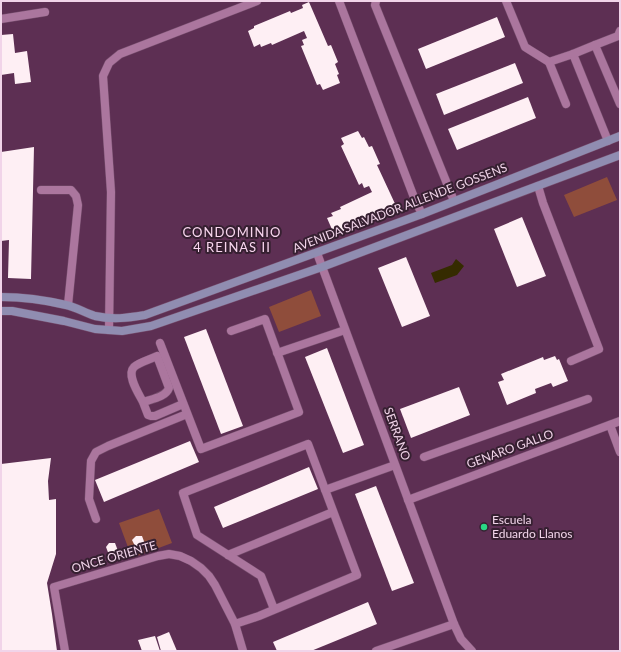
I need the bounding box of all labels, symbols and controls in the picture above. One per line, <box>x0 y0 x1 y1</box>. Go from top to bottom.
street label: AVENIDA SALVADOR ALLENDE GOSSENS <box>290 160 509 255</box>
district label: CONDOMINIO 4 REINAS II <box>183 224 281 255</box>
street label: SERRANO <box>381 405 414 463</box>
street label: GENARO GALLO <box>464 426 556 471</box>
place label: Escuela Eduardo Llanos <box>492 512 572 541</box>
marker: Escuela Eduardo Llanos <box>479 522 489 532</box>
street label: ONCE ORIENTE <box>70 537 158 576</box>

